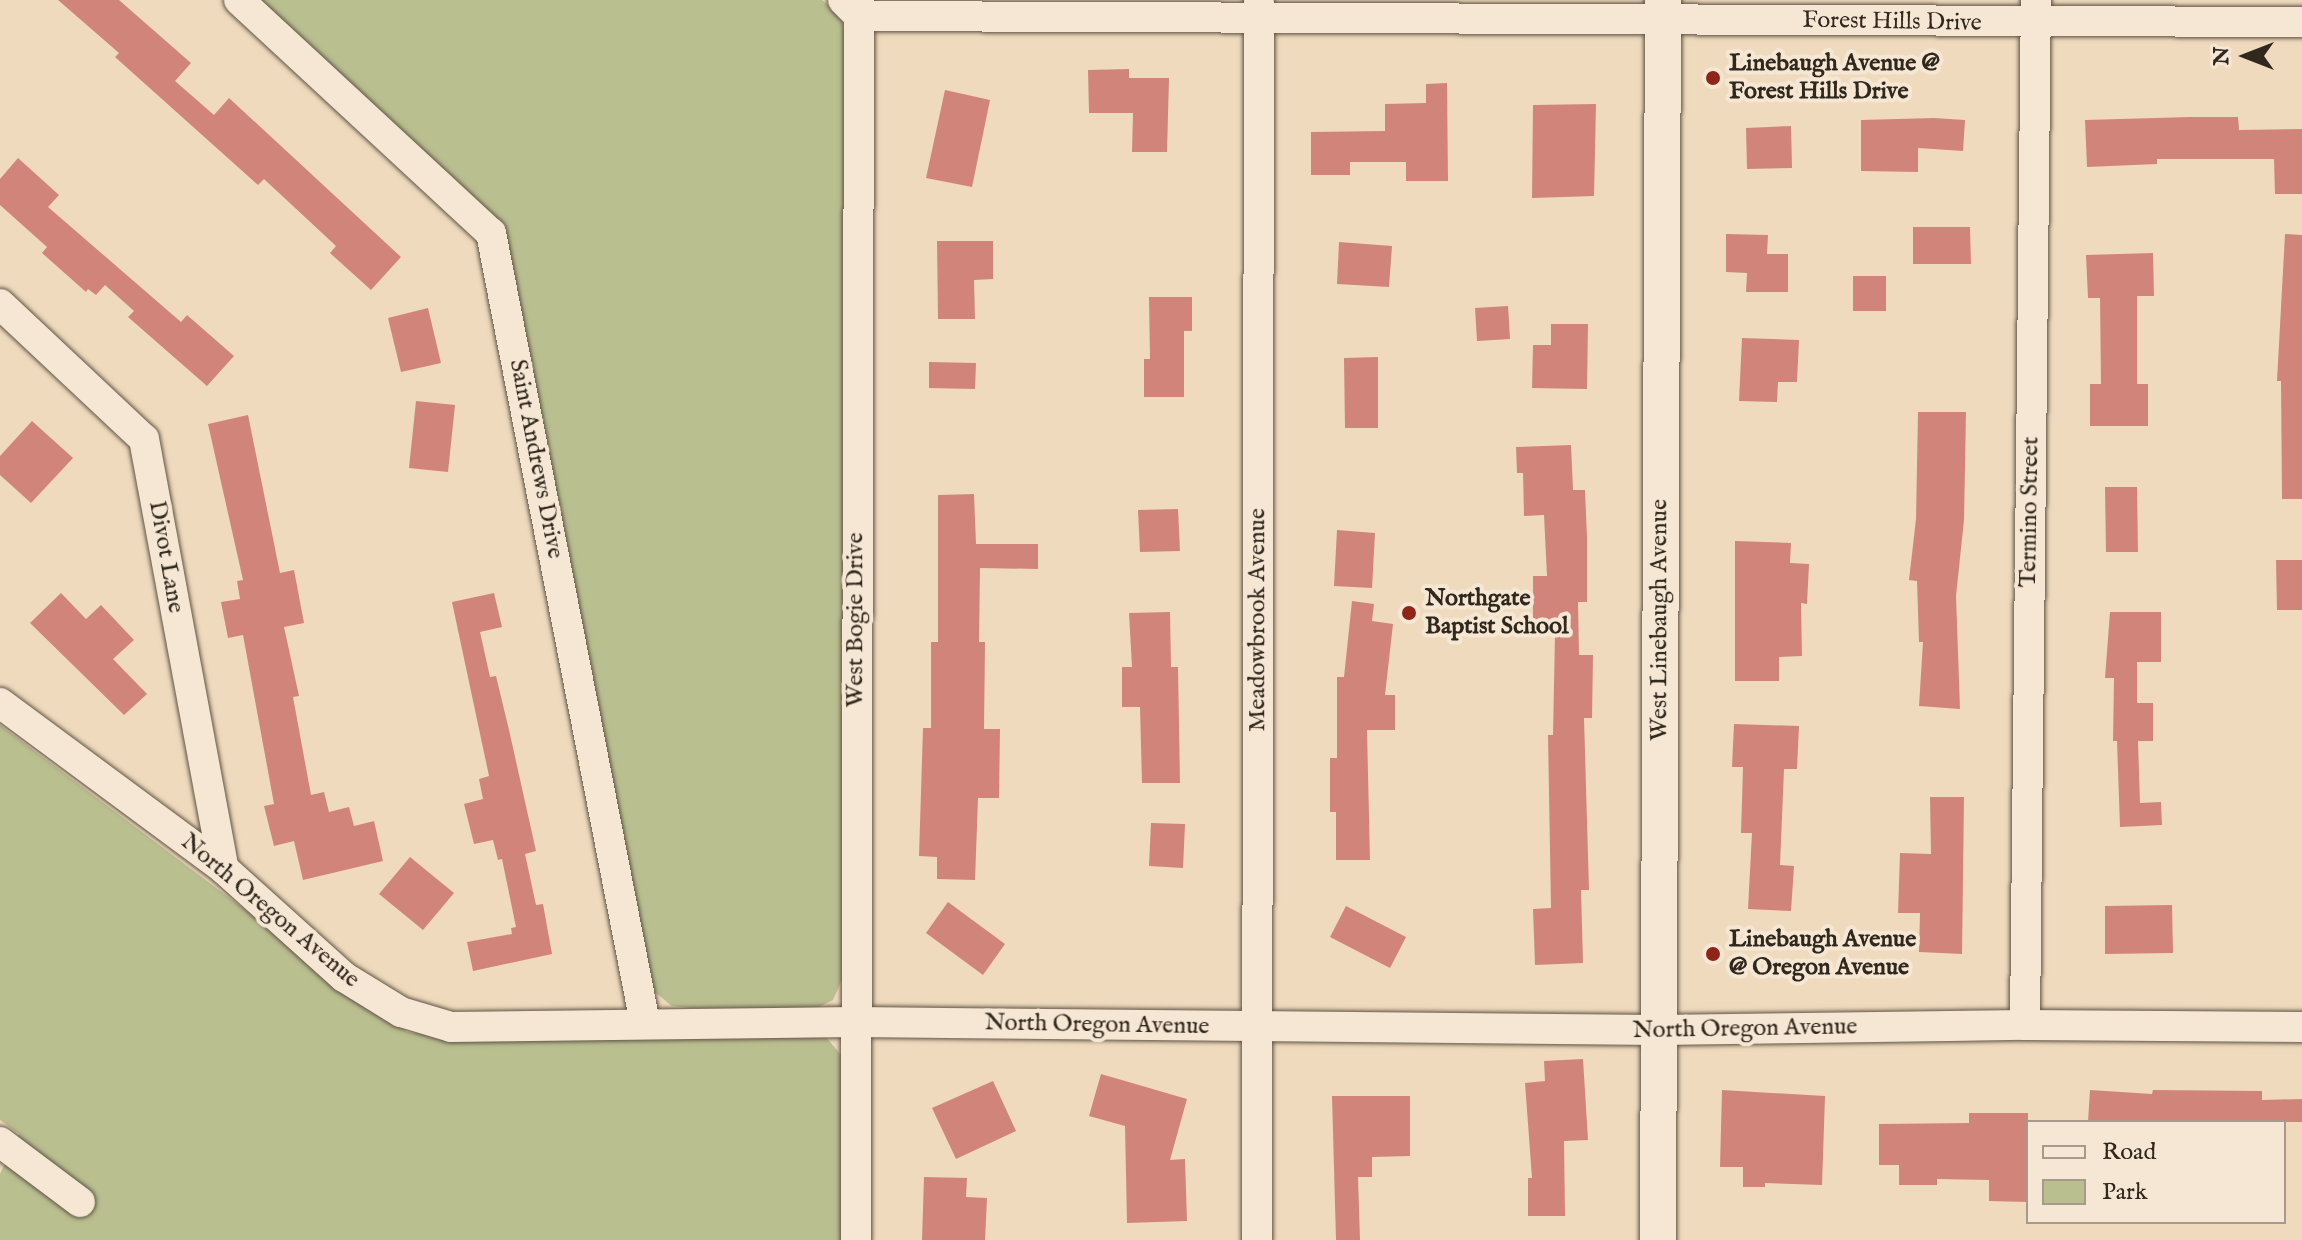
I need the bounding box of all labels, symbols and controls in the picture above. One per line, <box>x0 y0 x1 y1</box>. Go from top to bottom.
street label: Forest Hills Drive <box>1802 6 1982 38</box>
north arrow <box>2206 16 2286 96</box>
text: N <box>2208 46 2236 66</box>
place label: Linebaugh Avenue @ Forest Hills Drive <box>1729 50 1940 106</box>
marker: Linebaugh Avenue @ Forest Hills Drive <box>1704 69 1722 87</box>
street label: Saint Andrews Drive <box>503 357 569 561</box>
street label: Termino Street <box>2014 436 2046 588</box>
street label: Divot Lane <box>142 499 190 615</box>
street label: West Linebaugh Avenue <box>1646 499 1674 741</box>
street label: Meadowbrook Avenue <box>1244 508 1272 732</box>
street label: West Bogie Drive <box>842 533 870 707</box>
place label: Northgate Baptist School <box>1425 585 1568 641</box>
marker: Northgate Baptist School <box>1400 604 1418 622</box>
street label: North Oregon Avenue <box>175 828 365 994</box>
place label: Linebaugh Avenue @ Oregon Avenue <box>1729 926 1916 982</box>
marker: Linebaugh Avenue @ Oregon Avenue <box>1704 945 1722 963</box>
street label: North Oregon Avenue <box>984 1009 1210 1041</box>
street label: North Oregon Avenue <box>1632 1013 1858 1045</box>
legend <box>2026 1120 2286 1224</box>
text: Road <box>2102 1137 2156 1168</box>
text: Park <box>2102 1177 2148 1208</box>

